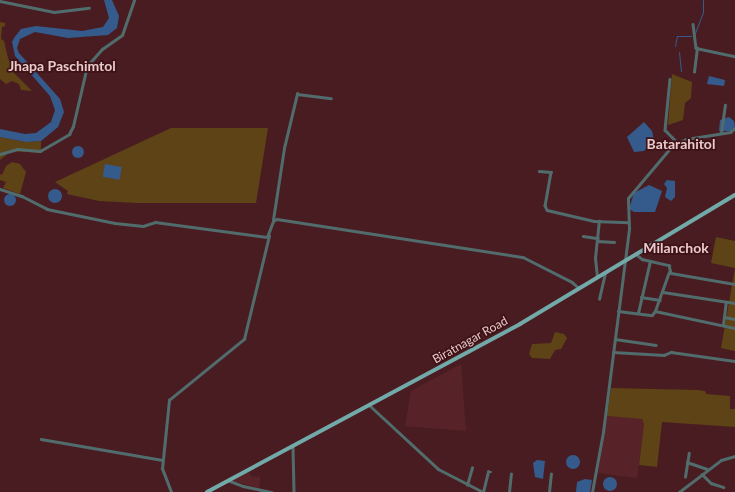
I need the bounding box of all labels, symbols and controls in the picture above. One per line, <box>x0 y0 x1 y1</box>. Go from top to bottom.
district label: Jhapa Paschimtol <box>8 58 116 74</box>
district label: Batarahitol <box>647 136 715 152</box>
district label: Milanchok <box>643 240 709 256</box>
street label: Biratnagar Road <box>430 313 510 367</box>

